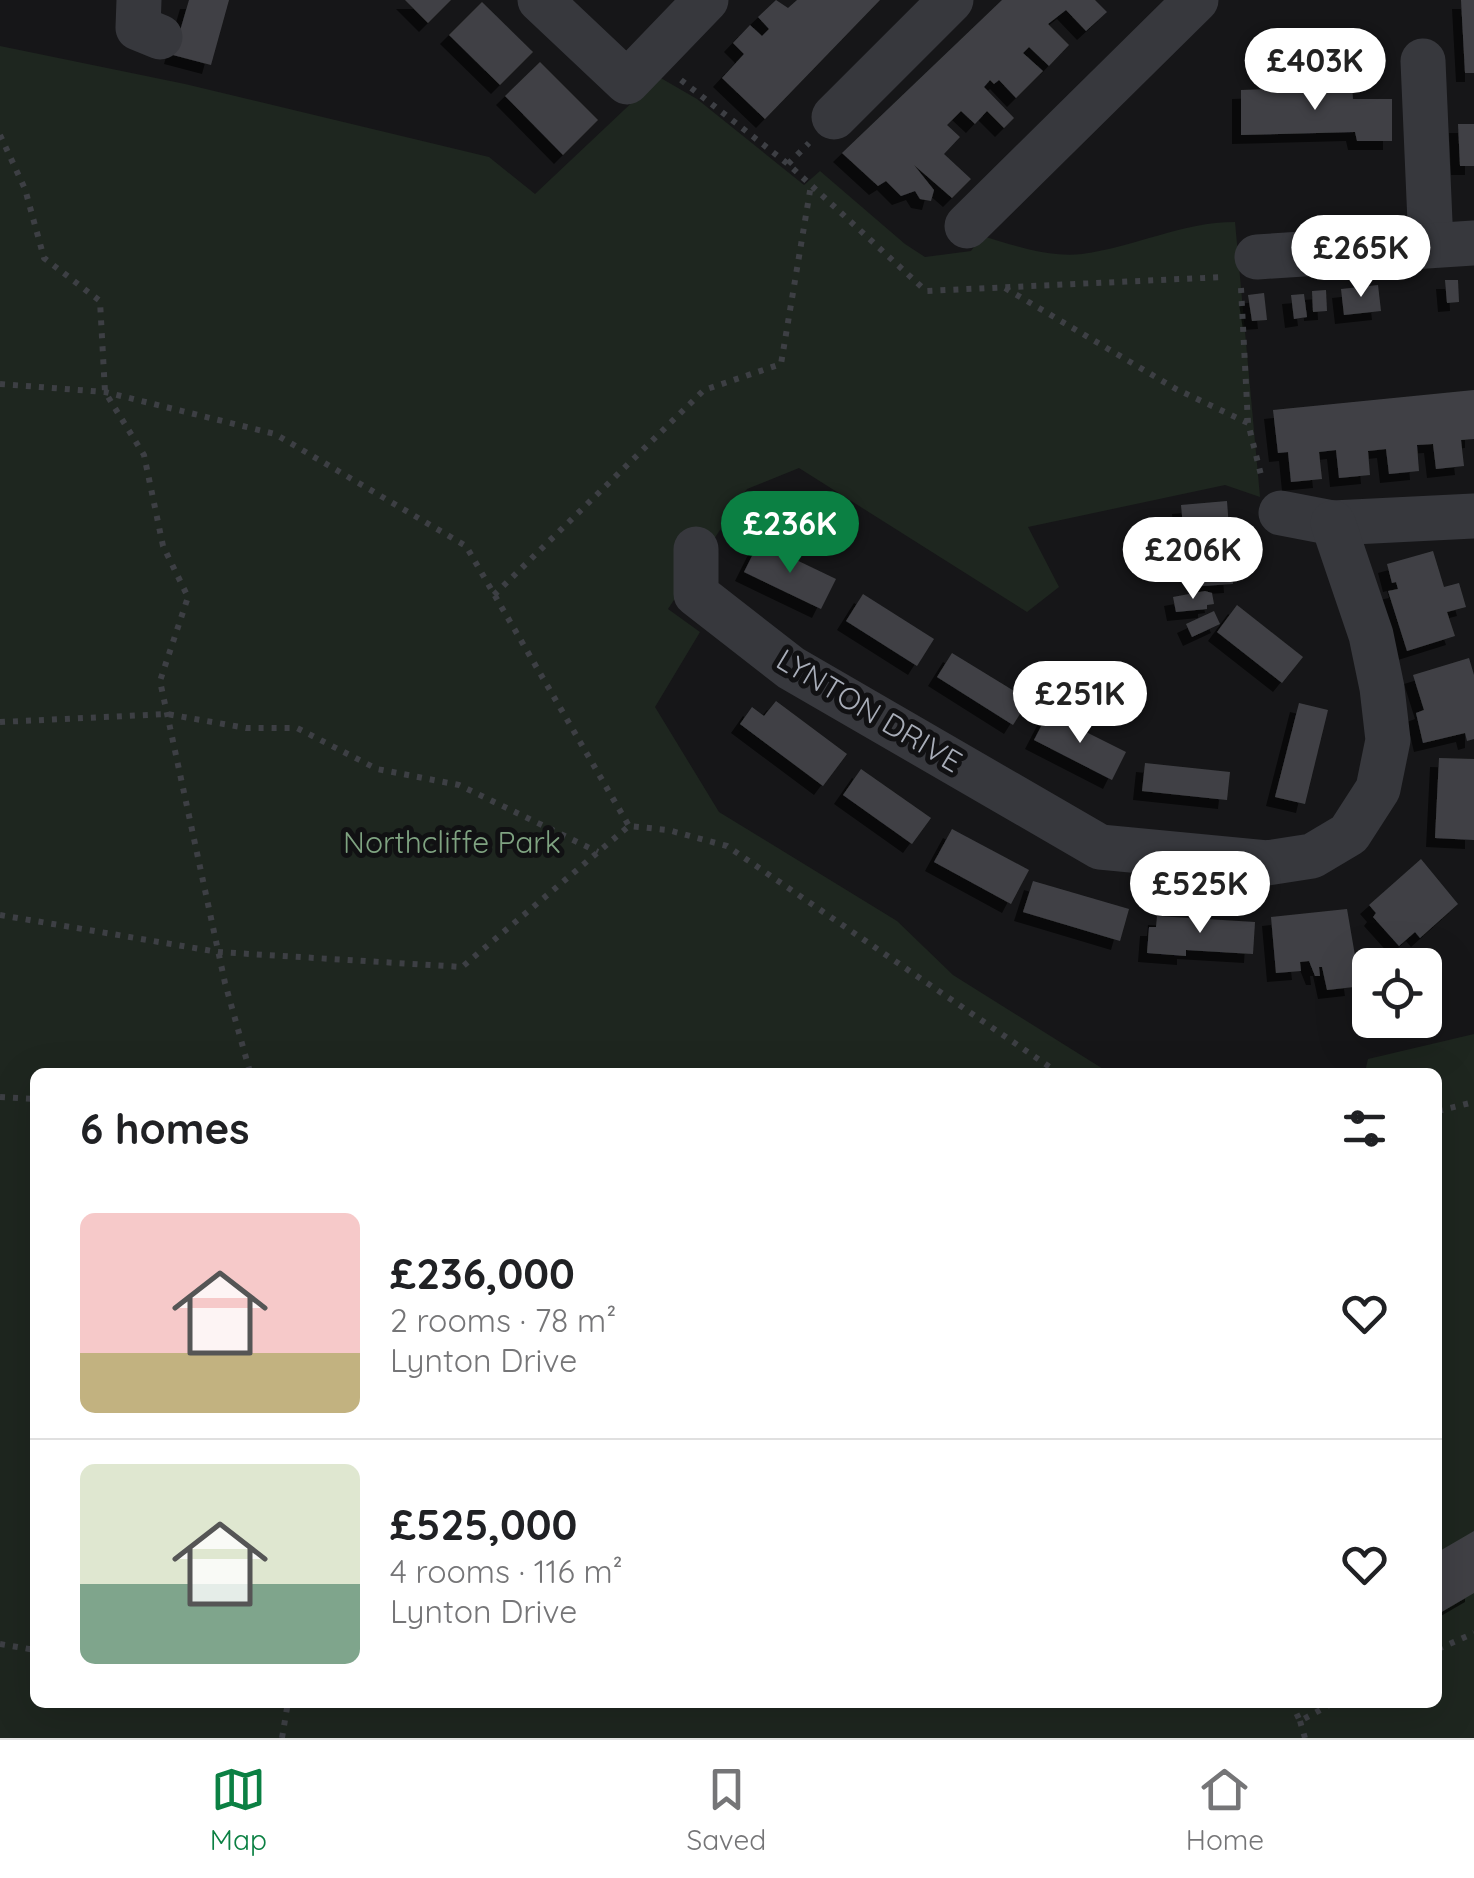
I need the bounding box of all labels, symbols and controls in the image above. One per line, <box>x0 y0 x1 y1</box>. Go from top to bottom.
pin: £403K <box>1245 28 1385 113</box>
text: £403K <box>1267 40 1363 80</box>
pin: £265K <box>1291 215 1431 300</box>
text: £265K <box>1313 227 1409 267</box>
pin: £236K <box>720 491 860 576</box>
text: £236K <box>743 503 837 543</box>
pin: £206K <box>1123 517 1263 602</box>
text: £206K <box>1145 529 1241 569</box>
street label: LYNTON DRIVE <box>770 640 969 780</box>
pin: £251K <box>1010 661 1150 746</box>
text: £251K <box>1035 673 1125 713</box>
park label: Northcliffe Park <box>343 823 561 861</box>
pin: £525K <box>1130 851 1270 936</box>
text: £525K <box>1152 863 1248 903</box>
map controls <box>1352 948 1442 1038</box>
button: locate <box>1352 948 1442 1038</box>
icon: filters <box>1337 1101 1392 1156</box>
text: 6 homes <box>80 1102 250 1155</box>
text: £236,000 <box>390 1247 575 1300</box>
icon: home <box>160 1253 280 1373</box>
icon: heart <box>1337 1286 1392 1341</box>
text: 2 rooms · 78 m² <box>390 1300 616 1340</box>
text: Lynton Drive <box>390 1340 577 1380</box>
text: £525,000 <box>390 1498 577 1551</box>
icon: home <box>160 1504 280 1624</box>
icon: heart <box>1337 1537 1392 1592</box>
text: 4 rooms · 116 m² <box>390 1551 623 1591</box>
text: Lynton Drive <box>390 1591 577 1631</box>
tab: Map <box>210 1762 267 1857</box>
tab: Saved <box>686 1762 766 1857</box>
tab: Home <box>1186 1762 1264 1857</box>

